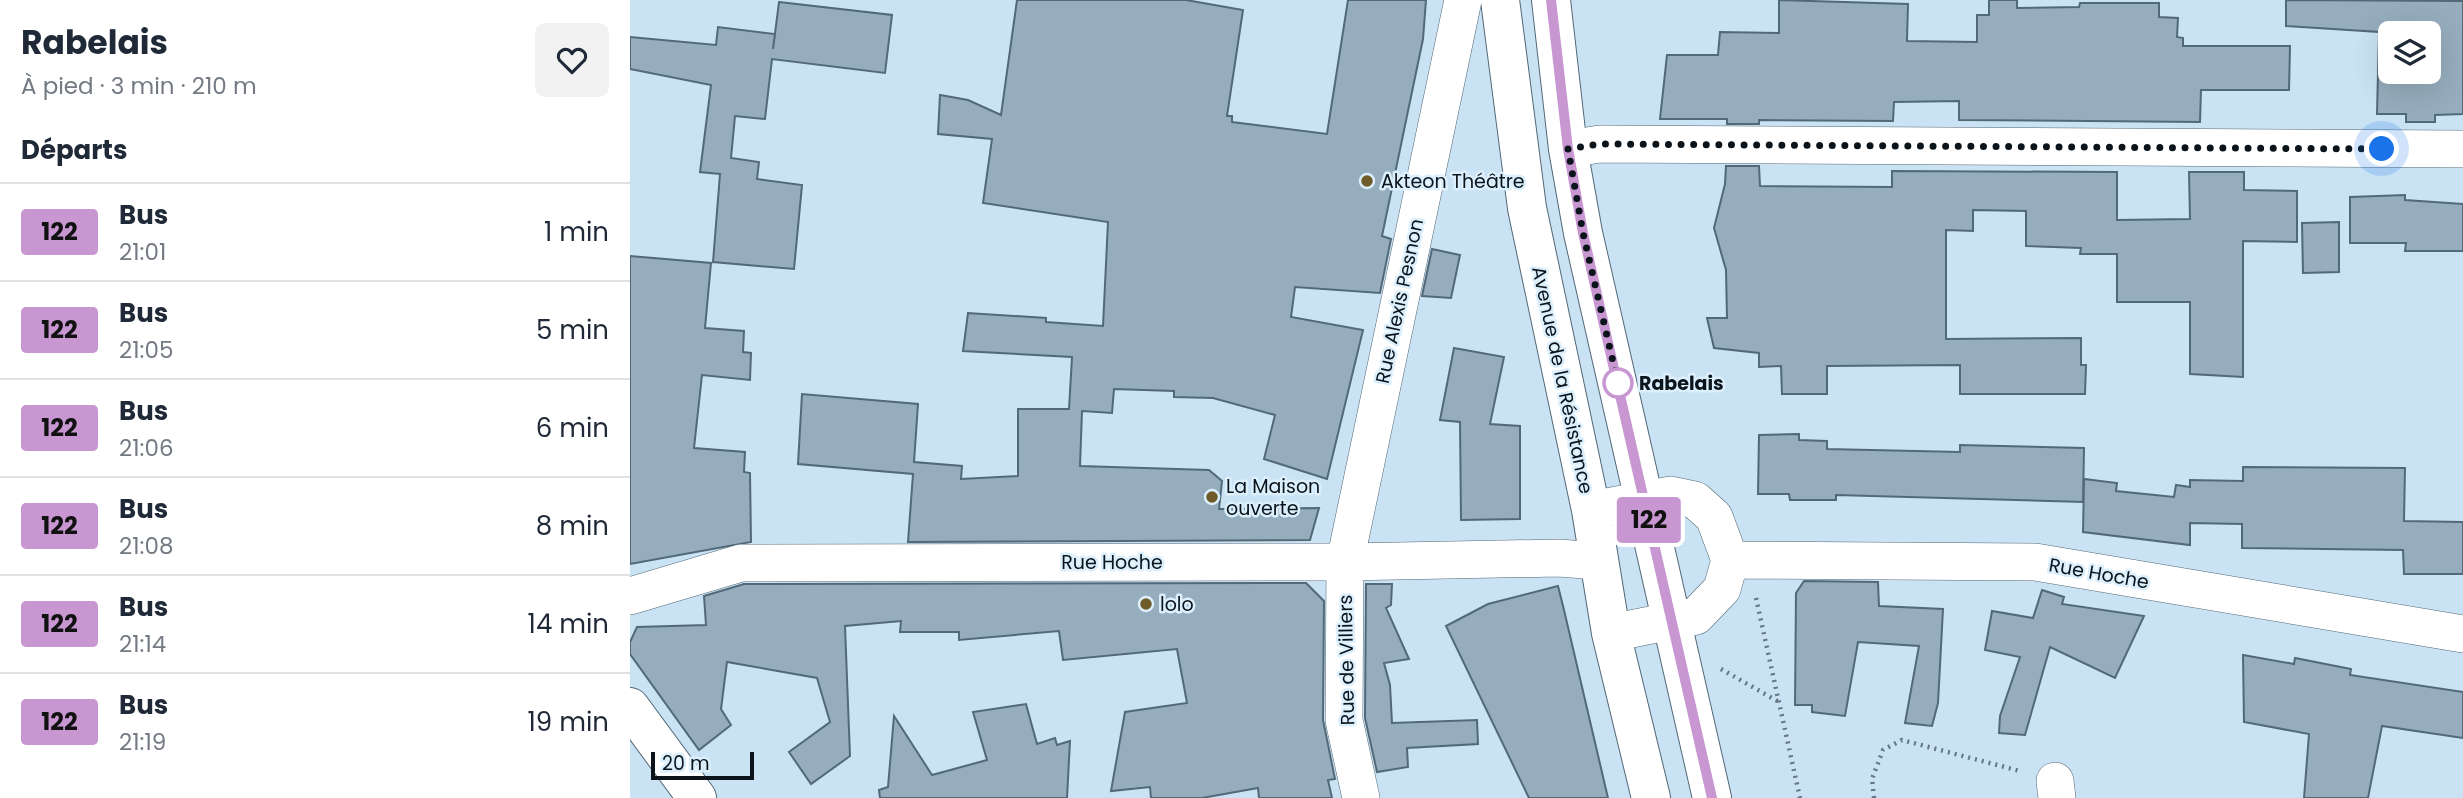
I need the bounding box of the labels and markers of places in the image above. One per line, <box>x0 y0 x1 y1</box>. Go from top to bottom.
place label: Akteon Théâtre <box>1381 168 1525 195</box>
marker: Akteon Théâtre <box>1359 173 1375 189</box>
marker: Rabelais <box>1603 368 1633 398</box>
place label: Rabelais <box>1639 370 1724 397</box>
place label: La Maison ouverte <box>1226 473 1320 522</box>
marker: La Maison ouverte <box>1204 489 1220 505</box>
place label: lolo <box>1160 591 1194 618</box>
marker: lolo <box>1138 596 1154 612</box>

